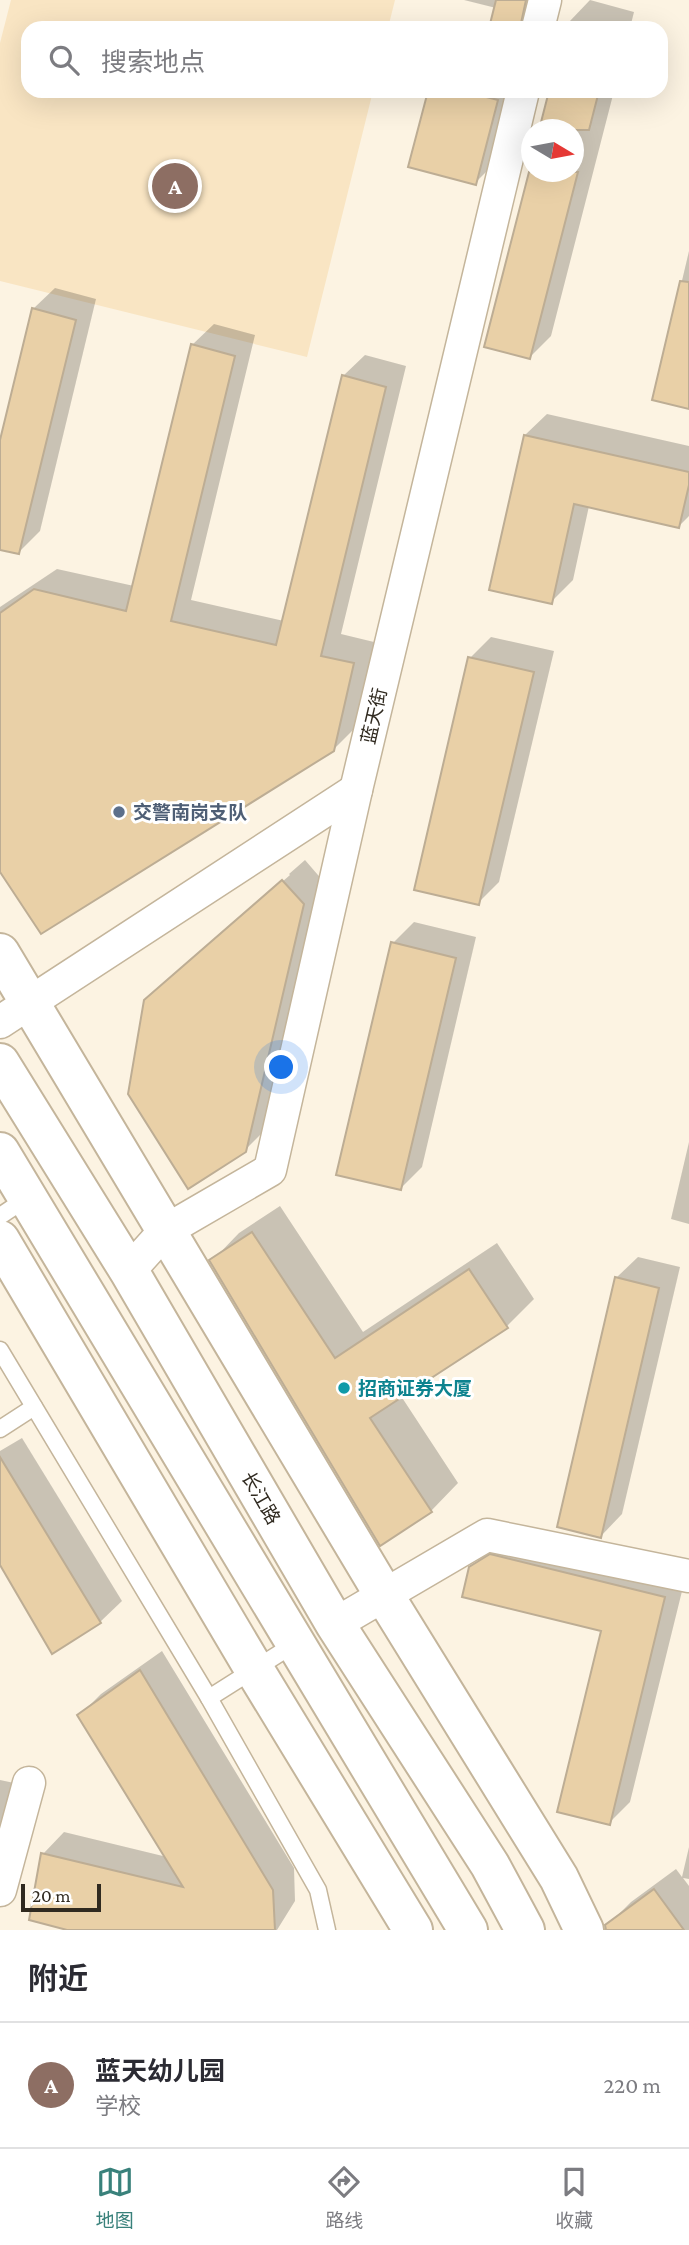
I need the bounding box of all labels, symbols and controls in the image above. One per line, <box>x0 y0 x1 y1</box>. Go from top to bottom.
search box <box>21 21 668 98</box>
icon: search <box>45 41 83 79</box>
text: 搜索地点 <box>101 48 205 77</box>
north arrow <box>521 119 584 182</box>
pin: A <box>152 160 198 212</box>
street label: 蓝天街 <box>357 686 391 746</box>
place label: 交警南岗支队 <box>133 802 247 823</box>
marker: 交警南岗支队 <box>111 804 127 820</box>
your location <box>264 1050 298 1084</box>
place label: 招商证券大厦 <box>358 1378 472 1399</box>
marker: 招商证券大厦 <box>336 1380 352 1396</box>
street label: 长江路 <box>238 1468 284 1528</box>
scale bar <box>21 1881 102 1913</box>
text: 20 m <box>32 1885 71 1906</box>
text: 附近 <box>28 1962 88 1995</box>
text: 蓝天幼儿园 <box>95 2057 225 2086</box>
text: A <box>44 2072 58 2098</box>
text: 220 m <box>603 2072 661 2098</box>
text: 学校 <box>95 2093 141 2119</box>
tab: 地图 <box>96 2163 134 2232</box>
tab: 路线 <box>325 2163 363 2232</box>
tab: 收藏 <box>555 2163 593 2232</box>

